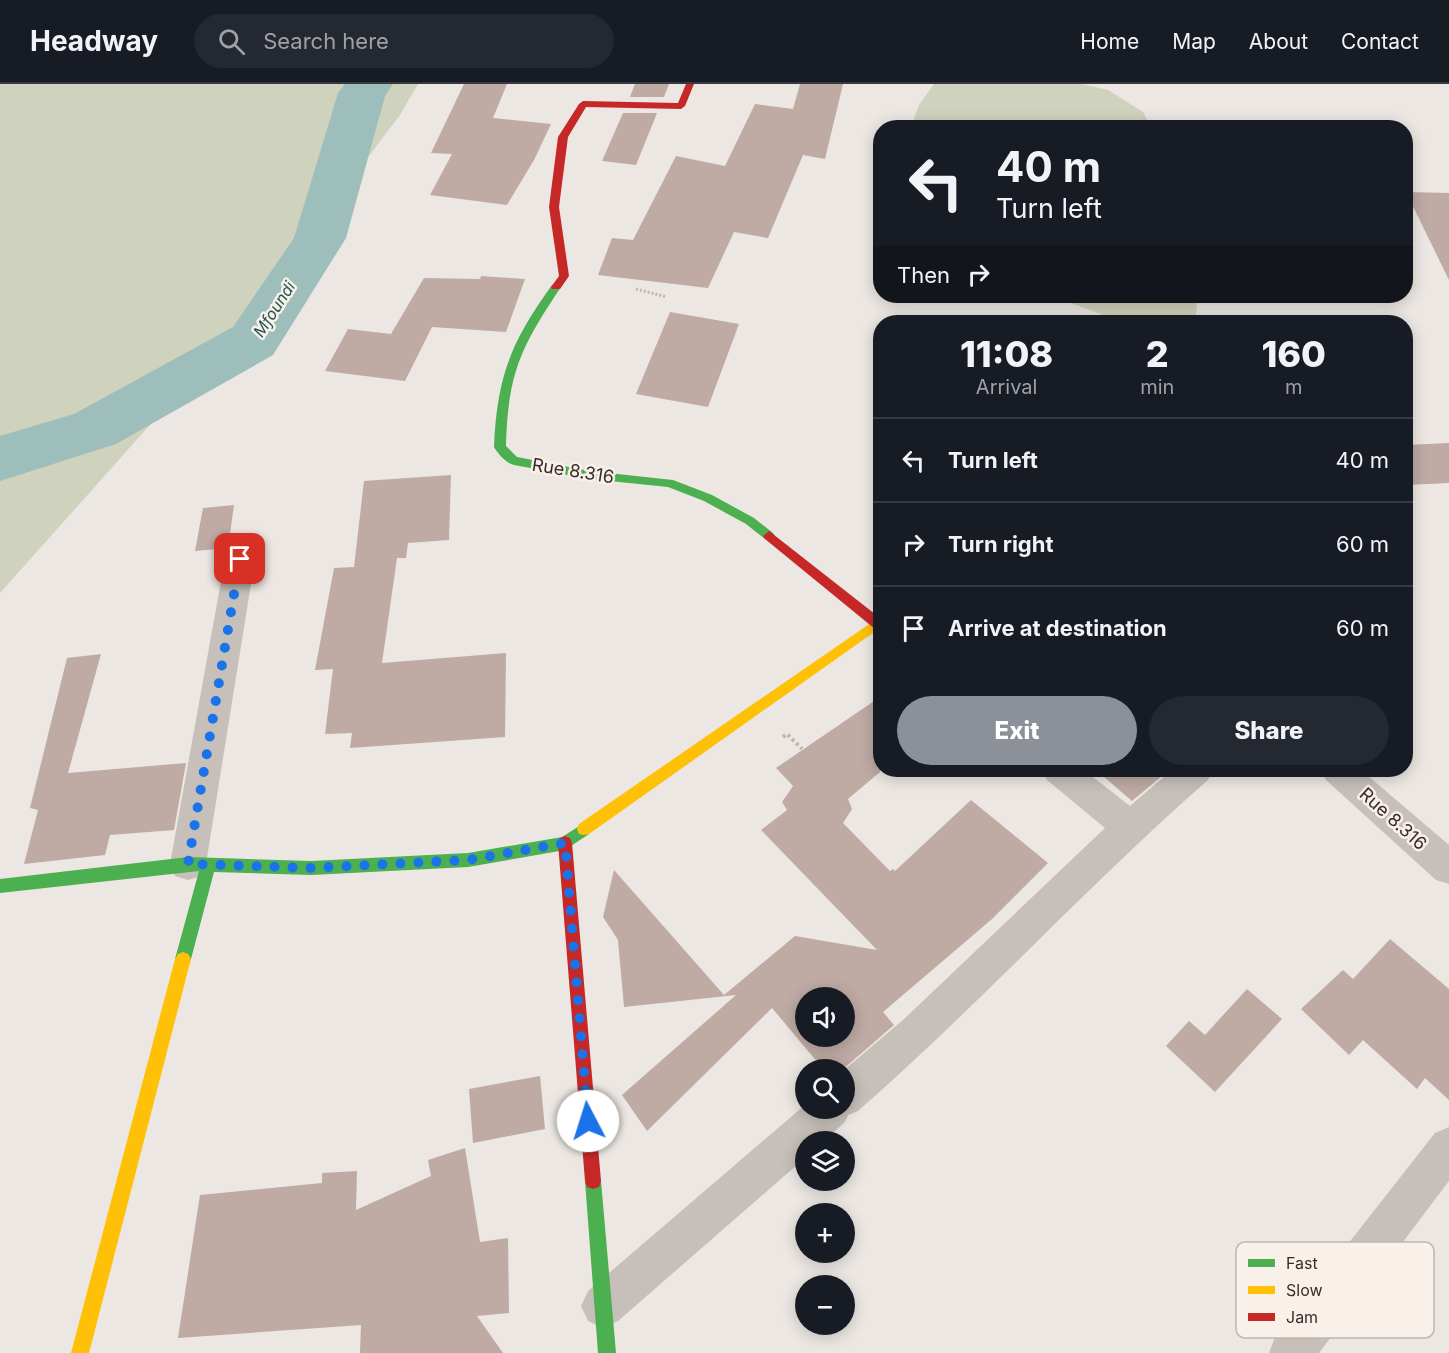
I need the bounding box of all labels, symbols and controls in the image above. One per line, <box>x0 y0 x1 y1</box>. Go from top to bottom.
search box <box>194 14 614 68</box>
text: Headway <box>30 24 158 58</box>
icon: search <box>215 25 248 58</box>
text: Search here <box>263 28 389 54</box>
text: Home <box>1080 29 1139 54</box>
text: Map <box>1172 29 1216 54</box>
text: About <box>1249 29 1308 54</box>
text: Contact <box>1341 29 1419 54</box>
text: 40 m <box>996 141 1101 192</box>
icon: left <box>897 144 975 222</box>
text: Turn left <box>996 192 1102 225</box>
icon: right <box>962 258 995 291</box>
text: Then <box>897 262 950 288</box>
water label: Mfoundi <box>249 277 300 341</box>
text: 11:08 <box>960 332 1053 376</box>
text: 2 <box>1146 332 1169 376</box>
text: 160 <box>1261 332 1326 376</box>
text: Arrival <box>976 375 1037 399</box>
text: min <box>1140 375 1174 399</box>
text: m <box>1285 375 1302 399</box>
icon: left <box>897 444 930 477</box>
text: Turn left <box>948 447 1038 473</box>
text: 40 m <box>1335 447 1389 473</box>
street label: Rue 8.316 <box>531 454 616 487</box>
icon: right <box>897 528 930 561</box>
text: Turn right <box>948 531 1054 557</box>
text: 60 m <box>1336 531 1389 557</box>
pin <box>214 533 265 584</box>
icon: arrive <box>223 542 256 575</box>
icon: arrive <box>897 612 930 645</box>
text: Arrive at destination <box>948 615 1167 641</box>
text: 60 m <box>1336 615 1389 641</box>
button: Exit <box>897 696 1137 765</box>
button: Share <box>1149 696 1389 765</box>
street label: Rue 8.316 <box>1356 783 1431 854</box>
map controls <box>795 987 855 1335</box>
button: sound <box>795 987 855 1047</box>
button: search <box>795 1059 855 1119</box>
position arrow <box>556 1089 620 1153</box>
button: layers <box>795 1131 855 1191</box>
button: + <box>795 1203 855 1263</box>
legend <box>1236 1242 1434 1338</box>
text: Fast <box>1286 1253 1318 1273</box>
button: − <box>795 1275 855 1335</box>
text: Slow <box>1286 1280 1323 1300</box>
text: Jam <box>1286 1307 1318 1327</box>

